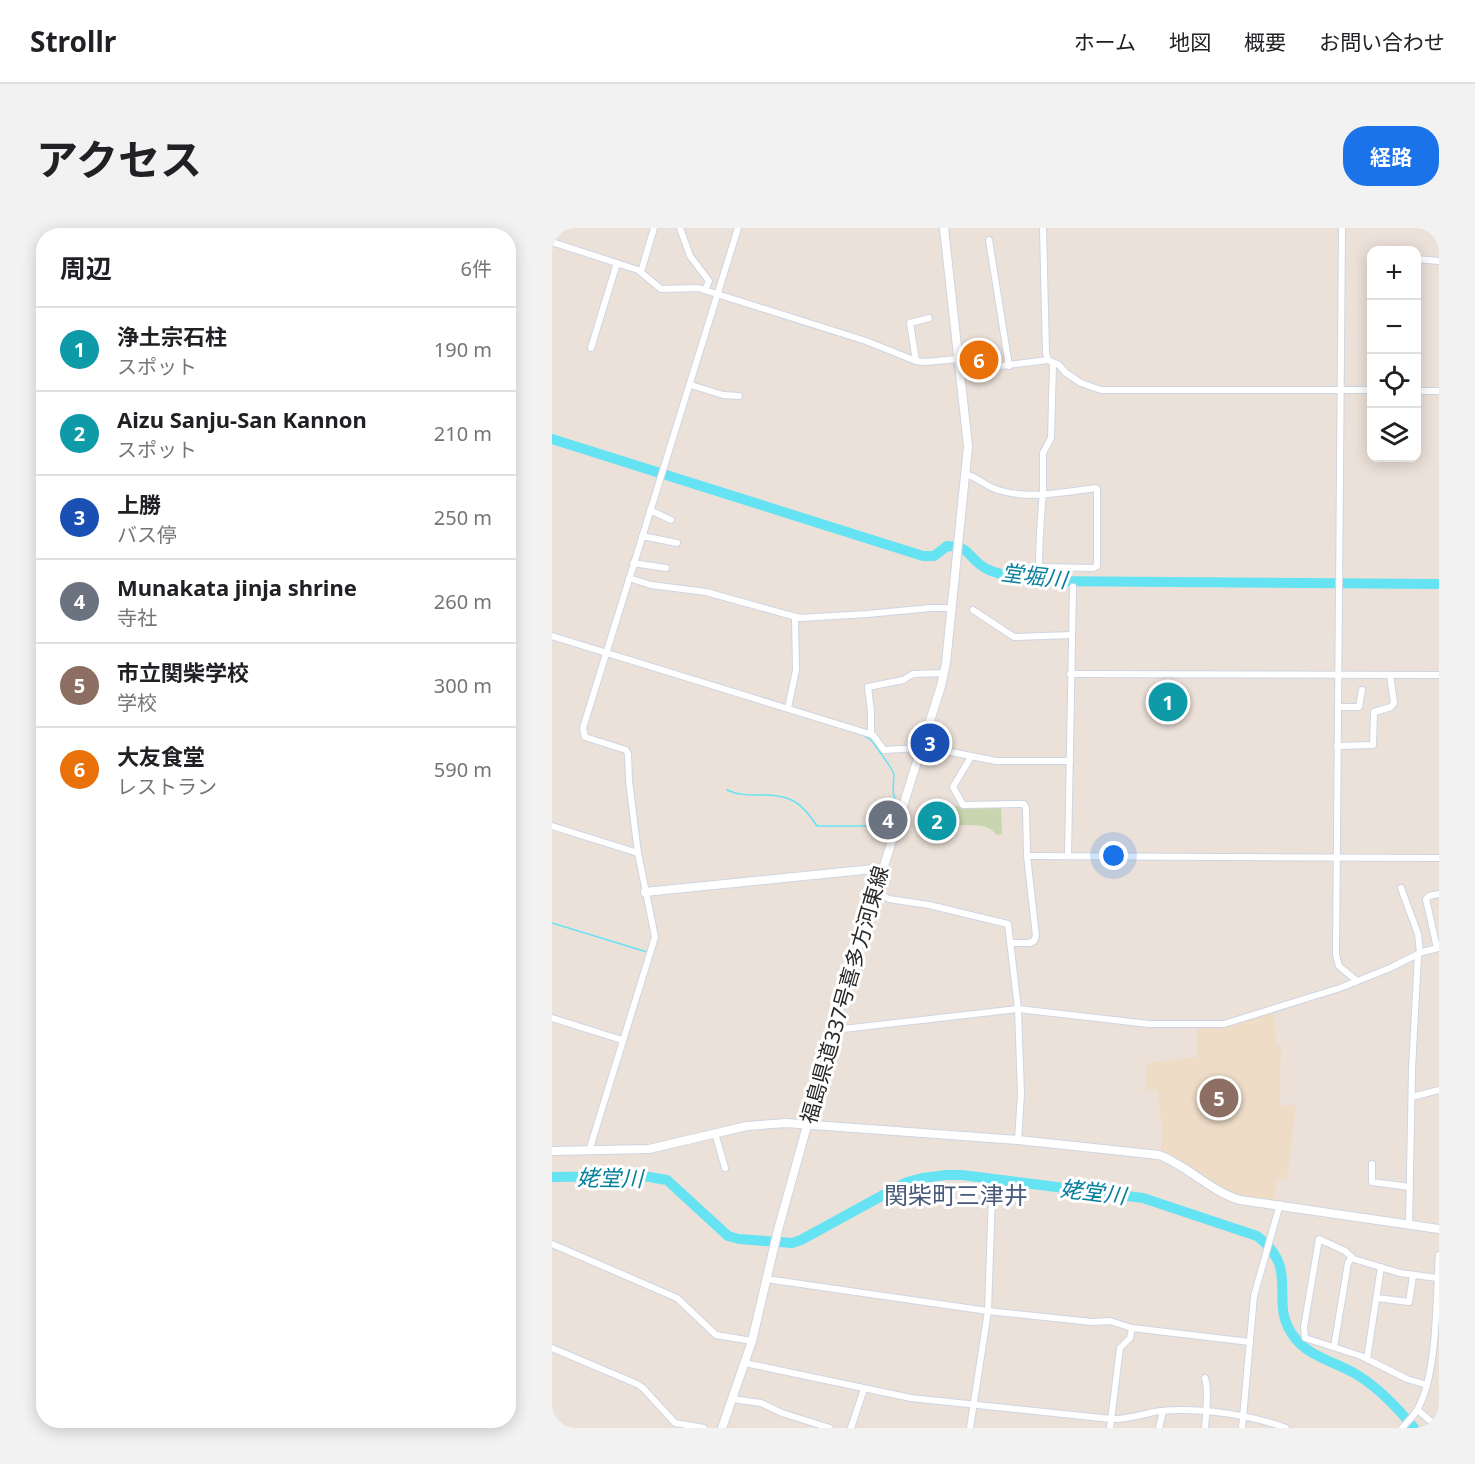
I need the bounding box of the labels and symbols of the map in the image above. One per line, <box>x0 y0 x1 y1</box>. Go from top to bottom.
pin: 6 <box>960 338 998 382</box>
water label: 堂堀川 <box>1000 556 1071 594</box>
pin: 1 <box>1148 680 1188 724</box>
pin: 3 <box>910 720 950 766</box>
pin: 4 <box>868 798 908 842</box>
pin: 2 <box>918 798 956 844</box>
your location <box>1099 841 1128 870</box>
street label: 福島県道337号喜多方河東線 <box>794 863 894 1127</box>
pin: 5 <box>1200 1076 1238 1120</box>
water label: 姥堂川 <box>577 1161 645 1193</box>
water label: 姥堂川 <box>1059 1172 1130 1210</box>
district label: 関柴町三津井 <box>884 1178 1028 1211</box>

